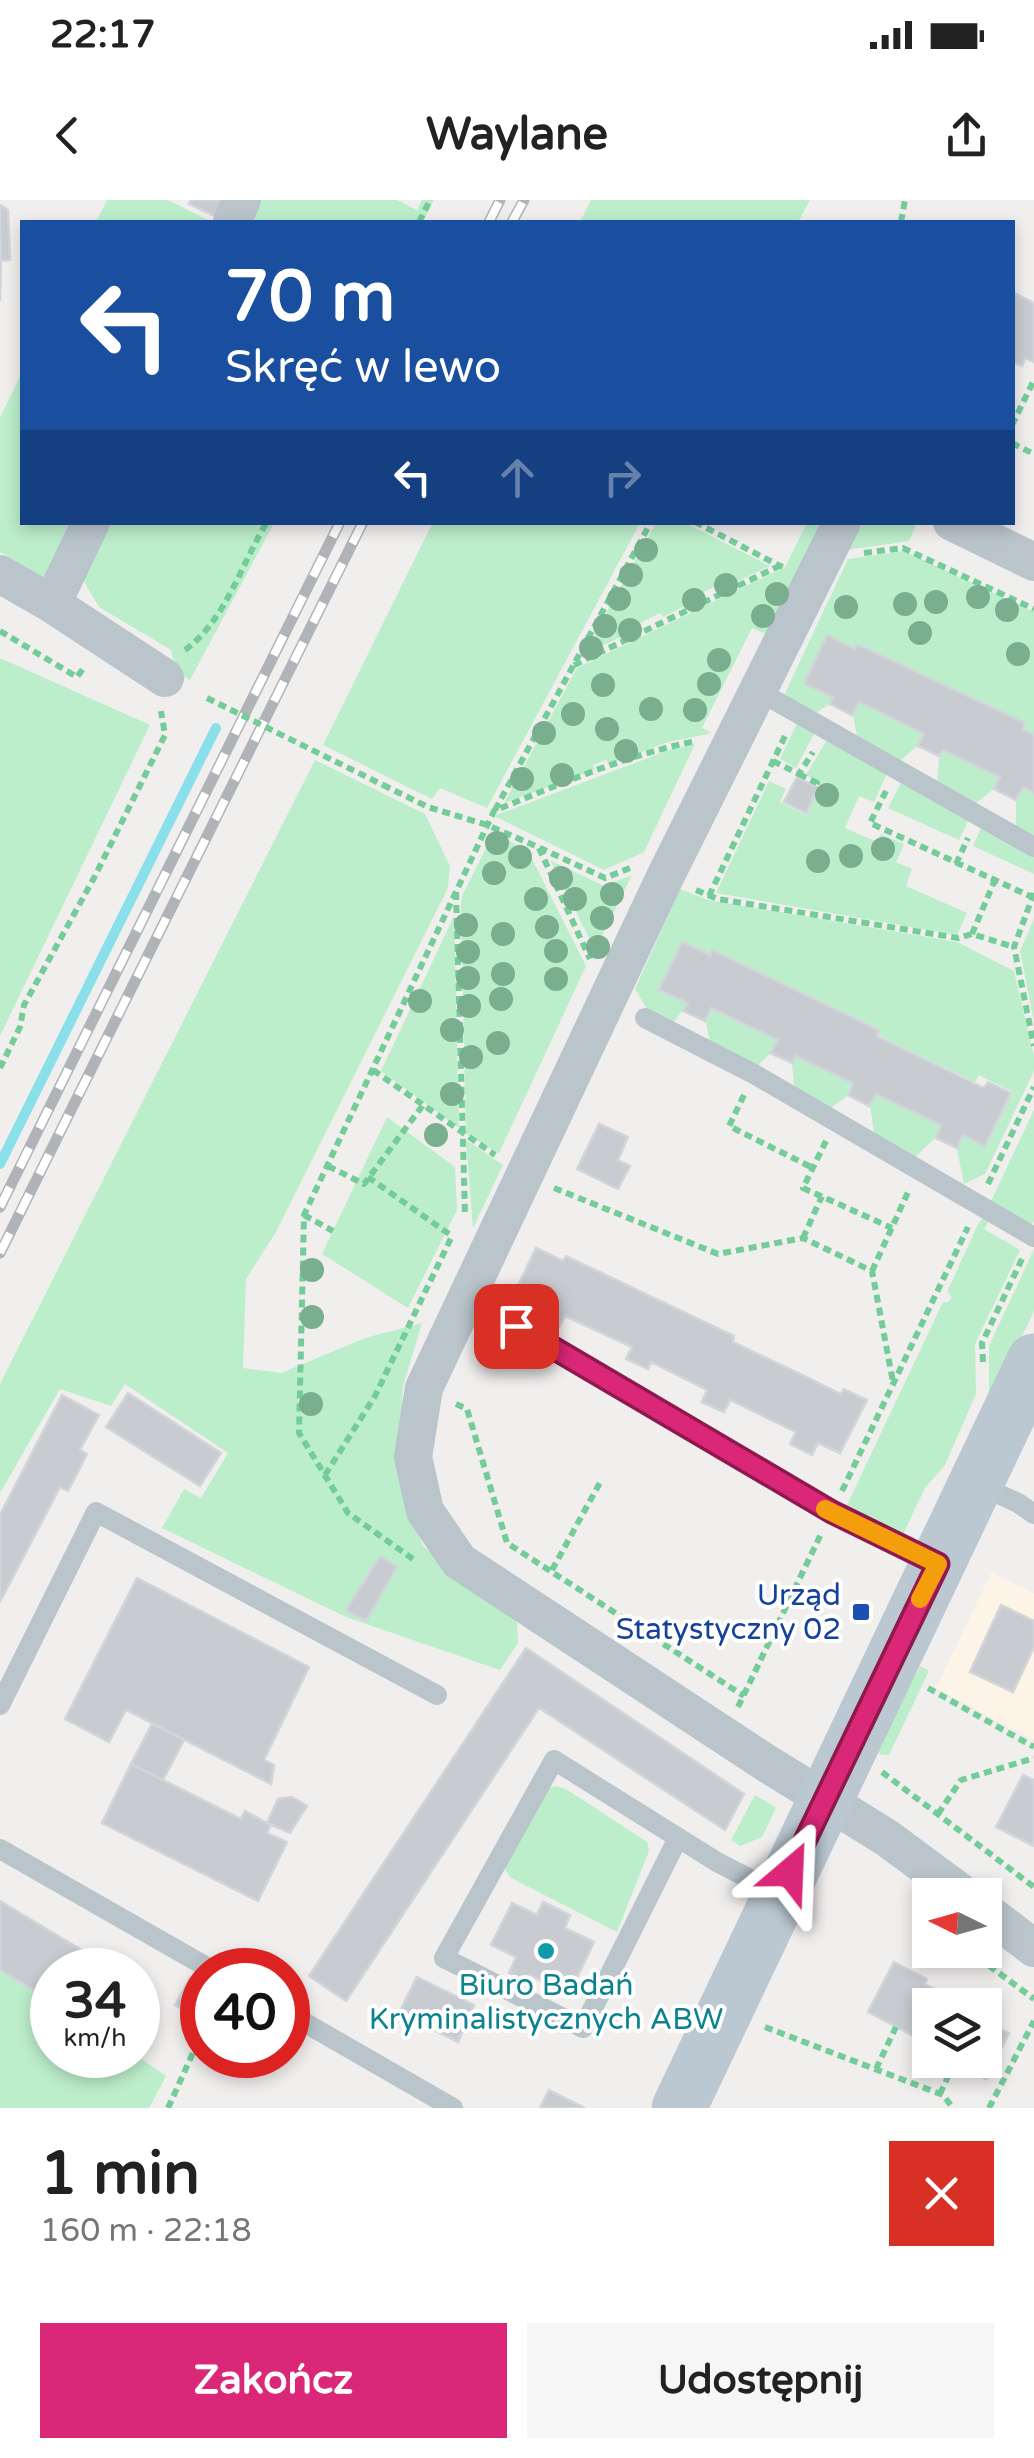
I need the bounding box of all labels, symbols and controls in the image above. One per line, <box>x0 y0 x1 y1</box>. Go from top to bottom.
text: 22:17 <box>50 12 155 58</box>
icon: back <box>40 108 95 163</box>
text: Waylane <box>426 108 608 162</box>
icon: share <box>939 108 994 163</box>
text: 70 m <box>225 256 395 340</box>
icon: left <box>60 260 190 390</box>
text: Skręć w lewo <box>225 341 501 395</box>
icon: left <box>385 450 440 505</box>
icon: ahead <box>490 450 545 505</box>
icon: right <box>595 450 650 505</box>
pin <box>474 1284 559 1369</box>
icon: arrive <box>489 1299 544 1354</box>
place label: Urząd Statystyczny 02 <box>616 1577 841 1648</box>
marker: Urząd Statystyczny 02 <box>850 1601 872 1623</box>
position arrow <box>738 1820 842 1924</box>
north arrow <box>912 1878 1002 1968</box>
map controls <box>912 1878 1002 2078</box>
marker: Biuro Badań Kryminalistycznych ABW <box>535 1940 557 1962</box>
speed limit sign: 40 <box>180 1948 310 2078</box>
place label: Biuro Badań Kryminalistycznych ABW <box>369 1967 723 2038</box>
text: 34 <box>64 1971 126 2031</box>
button: layers <box>912 1988 1002 2078</box>
text: km/h <box>64 2023 126 2053</box>
text: 1 min <box>40 2138 200 2210</box>
button: close <box>889 2141 994 2246</box>
text: 160 m · 22:18 <box>40 2212 252 2250</box>
button: Zakończ <box>40 2323 507 2438</box>
button: Udostępnij <box>527 2323 994 2438</box>

